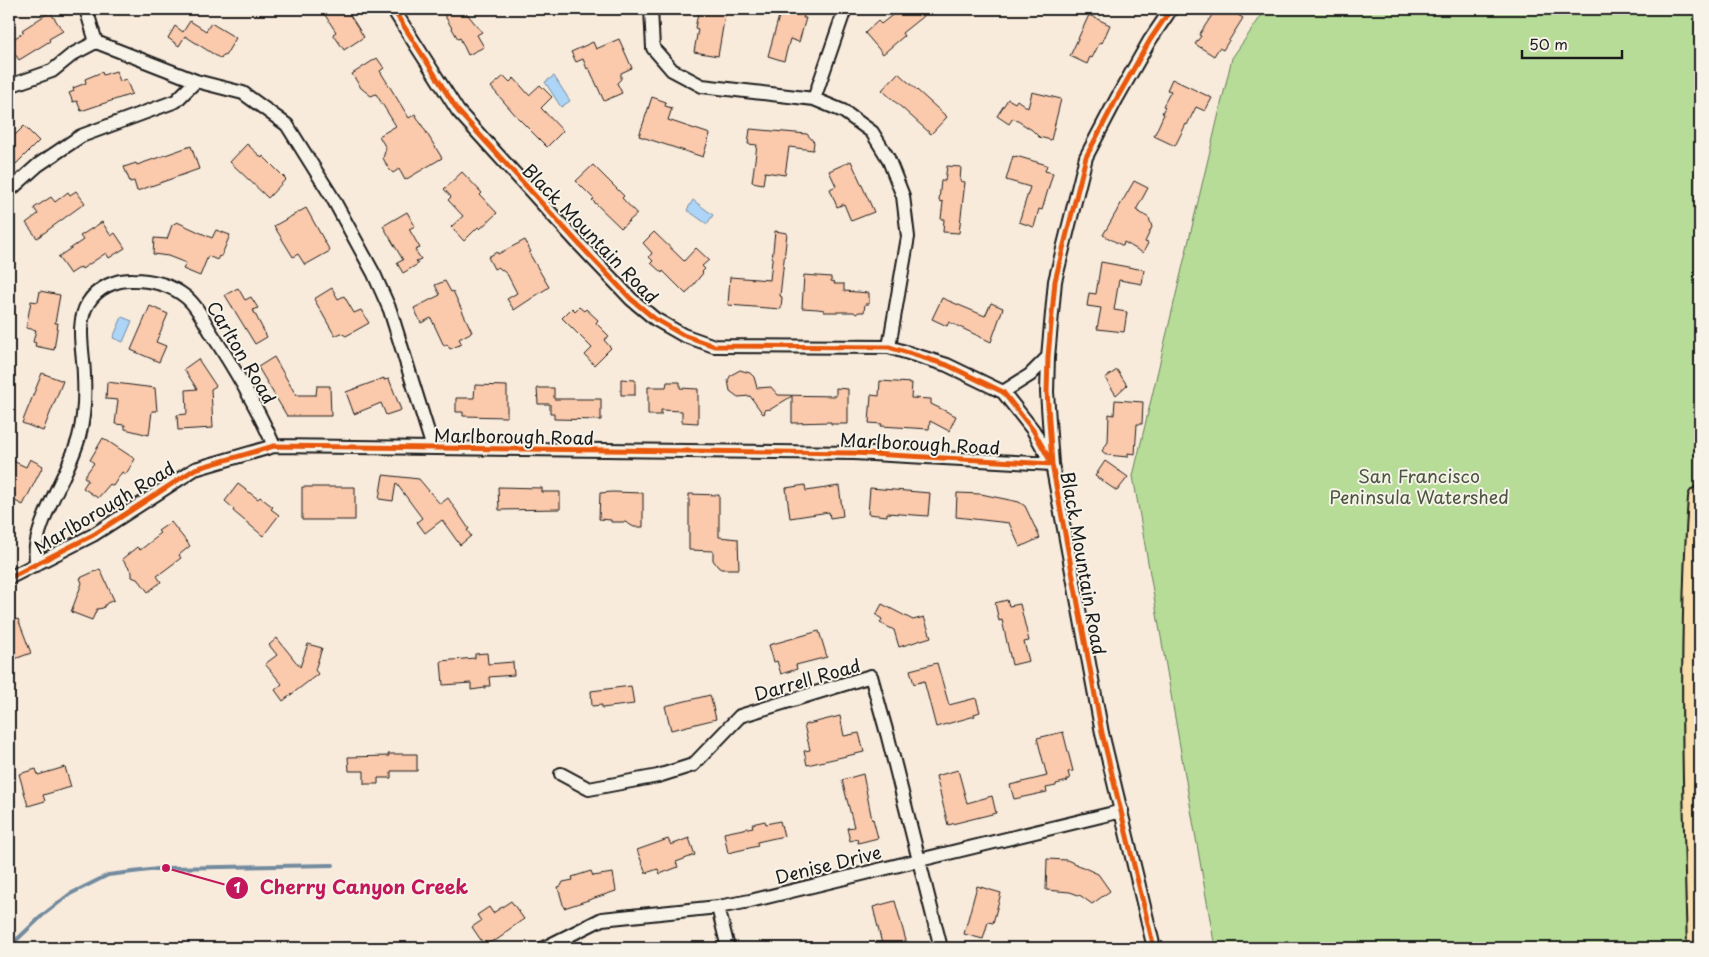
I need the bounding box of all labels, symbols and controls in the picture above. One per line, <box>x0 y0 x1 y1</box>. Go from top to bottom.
scale bar <box>1522 28 1622 60</box>
text: 50 m <box>1529 32 1568 55</box>
street label: Black Mountain Road <box>517 157 665 309</box>
street label: Carlton Road <box>201 295 283 409</box>
street label: Marlborough Road <box>434 421 594 451</box>
street label: Marlborough Road <box>839 425 1001 461</box>
street label: Marlborough Road <box>28 454 180 560</box>
park label: San Francisco Peninsula Watershed <box>1329 462 1509 510</box>
street label: Black Mountain Road <box>1055 469 1113 657</box>
street label: Darrell Road <box>751 651 863 707</box>
street label: Denise Drive <box>772 838 884 890</box>
callout: Cherry Canyon Creek <box>224 871 479 905</box>
text: Cherry Canyon Creek <box>260 872 469 900</box>
text: 1 <box>233 875 241 898</box>

